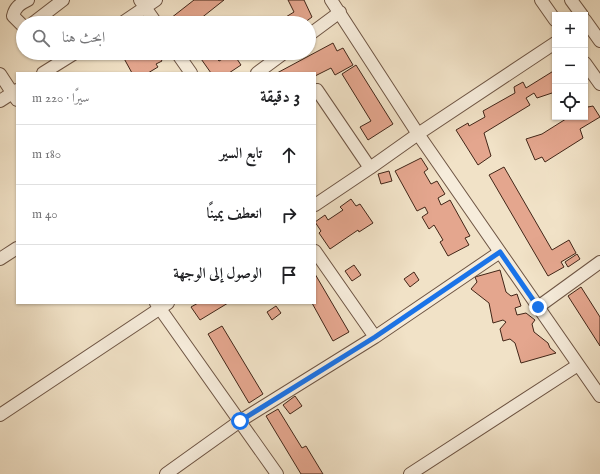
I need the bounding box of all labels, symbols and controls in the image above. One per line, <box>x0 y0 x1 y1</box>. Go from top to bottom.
map controls <box>552 12 588 120</box>
button: + <box>552 12 588 48</box>
search box <box>16 16 316 60</box>
icon: search <box>30 27 52 49</box>
text: ابحث هنا <box>62 28 105 47</box>
button: − <box>552 48 588 84</box>
button: locate <box>552 84 588 120</box>
text: 3 دقيقة <box>260 87 300 108</box>
text: سيرًا · 220 m <box>32 90 89 107</box>
text: تابع السير <box>220 144 262 163</box>
icon: ahead <box>278 144 300 166</box>
text: 180 m <box>32 146 61 163</box>
text: انعطف يمينًا <box>206 204 262 223</box>
icon: right <box>278 204 300 226</box>
text: 40 m <box>32 206 58 223</box>
text: الوصول إلى الوجهة <box>173 264 262 283</box>
icon: arrive <box>278 264 300 286</box>
route end <box>529 298 547 316</box>
route start <box>231 412 249 430</box>

